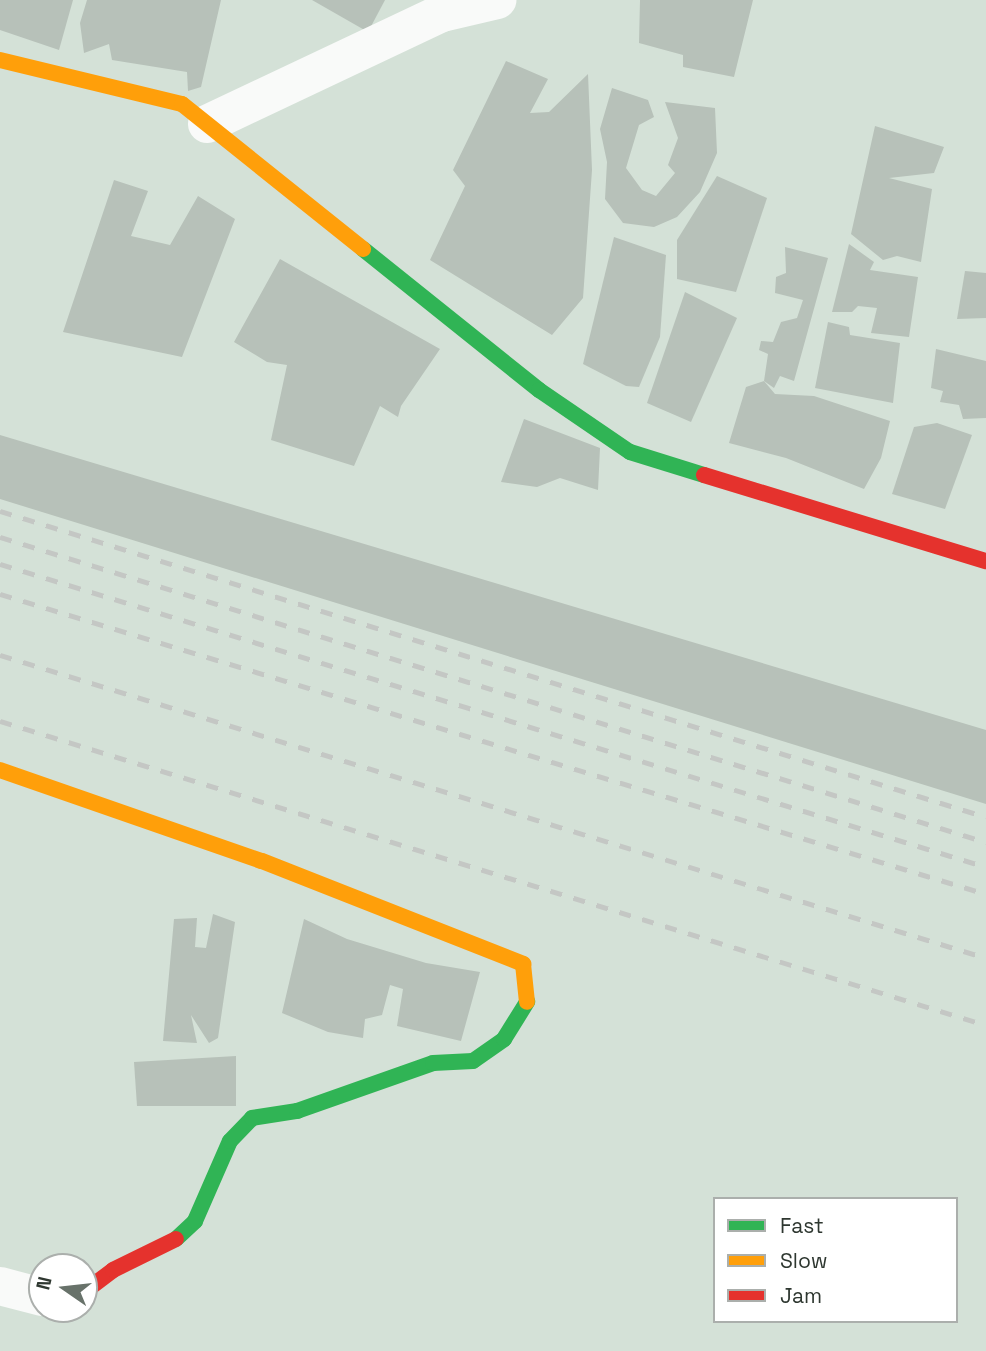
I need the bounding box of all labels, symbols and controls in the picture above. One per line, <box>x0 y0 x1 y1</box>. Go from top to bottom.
legend <box>713 1197 958 1323</box>
text: Fast <box>780 1212 824 1239</box>
text: Slow <box>780 1247 828 1274</box>
north arrow <box>28 1253 98 1323</box>
text: N <box>30 1274 58 1292</box>
text: Jam <box>780 1282 822 1309</box>

